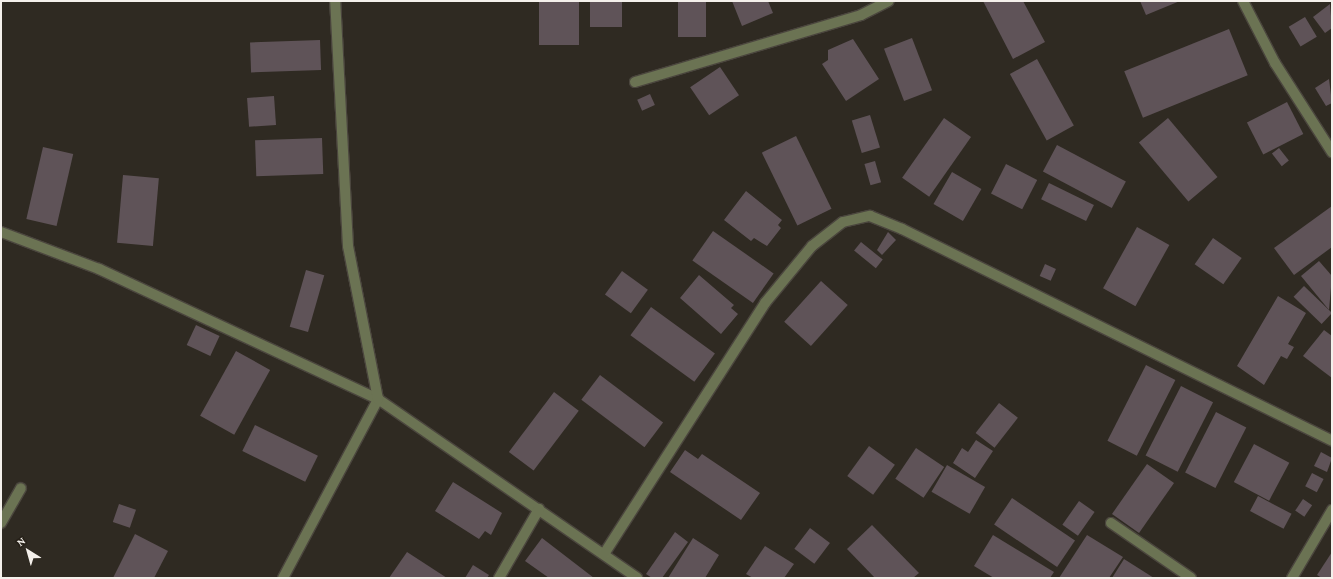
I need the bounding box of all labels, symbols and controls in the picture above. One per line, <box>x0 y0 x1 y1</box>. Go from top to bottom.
north arrow <box>8 531 48 571</box>
text: N <box>14 534 27 548</box>

